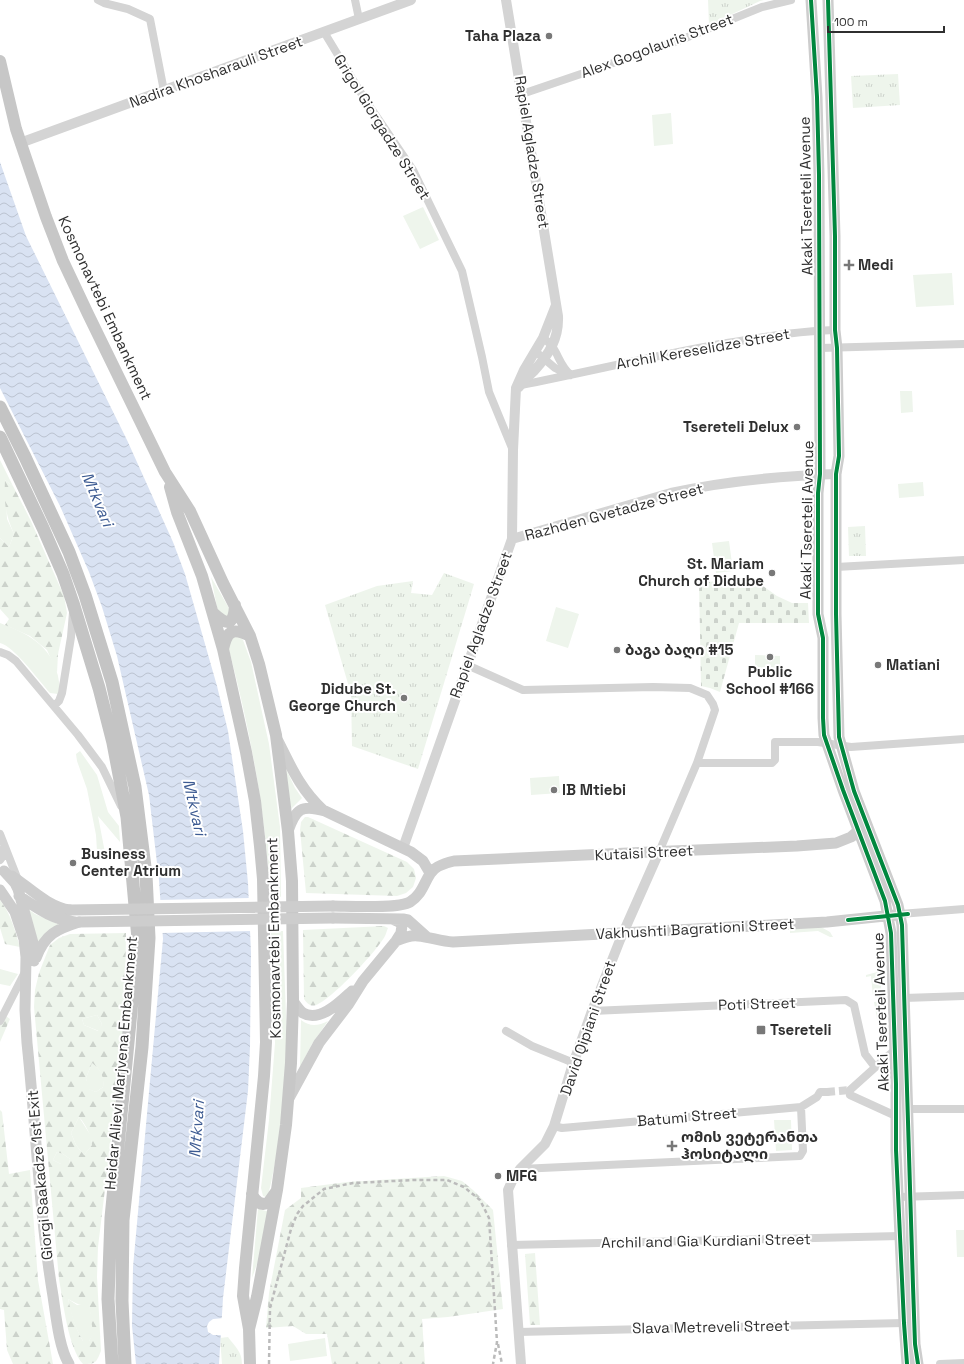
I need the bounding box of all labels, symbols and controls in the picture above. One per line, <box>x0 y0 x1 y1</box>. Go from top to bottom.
scale bar <box>828 8 944 34</box>
street label: Alex Gogolauris Street <box>578 9 736 82</box>
text: 100 m <box>834 14 868 30</box>
place label: Taha Plaza <box>465 26 541 45</box>
street label: Nadira Khosharauli Street <box>127 31 305 112</box>
marker: Taha Plaza <box>544 31 554 41</box>
street label: Grigol Giorgadze Street <box>330 51 435 203</box>
street label: Rapiel Agladze Street <box>511 74 554 230</box>
street label: Akaki Tsereteli Avenue <box>795 116 816 276</box>
street label: Kosmonavtebi Embankment <box>54 213 157 403</box>
place label: Medi <box>858 255 893 274</box>
marker: Medi <box>843 259 855 271</box>
street label: Archil Kereselidze Street <box>615 324 791 373</box>
place label: Tsereteli Delux <box>683 417 789 436</box>
marker: Tsereteli Delux <box>792 422 802 432</box>
street label: Akaki Tsereteli Avenue <box>796 440 817 600</box>
water label: Mtkvari <box>77 469 119 532</box>
street label: Razhden Gvetadze Street <box>523 479 705 545</box>
street label: Rapiel Agladze Street <box>445 549 516 701</box>
place label: St. Mariam Church of Didube <box>638 554 764 590</box>
marker: St. Mariam Church of Didube <box>767 568 777 578</box>
place label: ბაგა ბაღი #15 <box>625 640 733 659</box>
marker: ბაგა ბაღი #15 <box>612 645 622 655</box>
marker: Public School #166 <box>765 652 775 662</box>
place label: Matiani <box>886 655 940 674</box>
marker: Matiani <box>873 660 883 670</box>
place label: Public School #166 <box>726 662 814 698</box>
place label: Didube St. George Church <box>289 679 396 715</box>
marker: Didube St. George Church <box>399 693 409 703</box>
water label: Mtkvari <box>178 777 212 839</box>
place label: IB Mtiebi <box>562 780 626 799</box>
marker: IB Mtiebi <box>549 785 559 795</box>
street label: Kosmonavtebi Embankment <box>262 837 285 1039</box>
street label: Kutaisi Street <box>594 840 694 865</box>
place label: Business Center Atrium <box>81 844 181 880</box>
marker: Business Center Atrium <box>68 858 78 868</box>
street label: Vakhushti Bagrationi Street <box>595 914 795 943</box>
street label: Akaki Tsereteli Avenue <box>868 932 893 1092</box>
street label: Heidar Alievi Marjvena Embankment <box>100 935 141 1191</box>
street label: David Qipiani Street <box>555 958 620 1098</box>
street label: Poti Street <box>718 993 796 1014</box>
place label: Tsereteli <box>770 1020 832 1039</box>
marker: Tsereteli <box>755 1024 767 1036</box>
street label: Giorgi Saakadze 1st Exit <box>23 1089 56 1261</box>
water label: Mtkvari <box>184 1098 209 1158</box>
street label: Batumi Street <box>636 1103 738 1130</box>
place label: ომის ვეტერანთა ჰოსიტალი <box>681 1127 818 1163</box>
marker: ომის ვეტერანთა ჰოსიტალი <box>666 1140 678 1152</box>
place label: MFG <box>506 1166 537 1185</box>
marker: MFG <box>493 1171 503 1181</box>
street label: Archil and Gia Kurdiani Street <box>601 1229 811 1252</box>
street label: Slava Metreveli Street <box>632 1316 790 1337</box>

